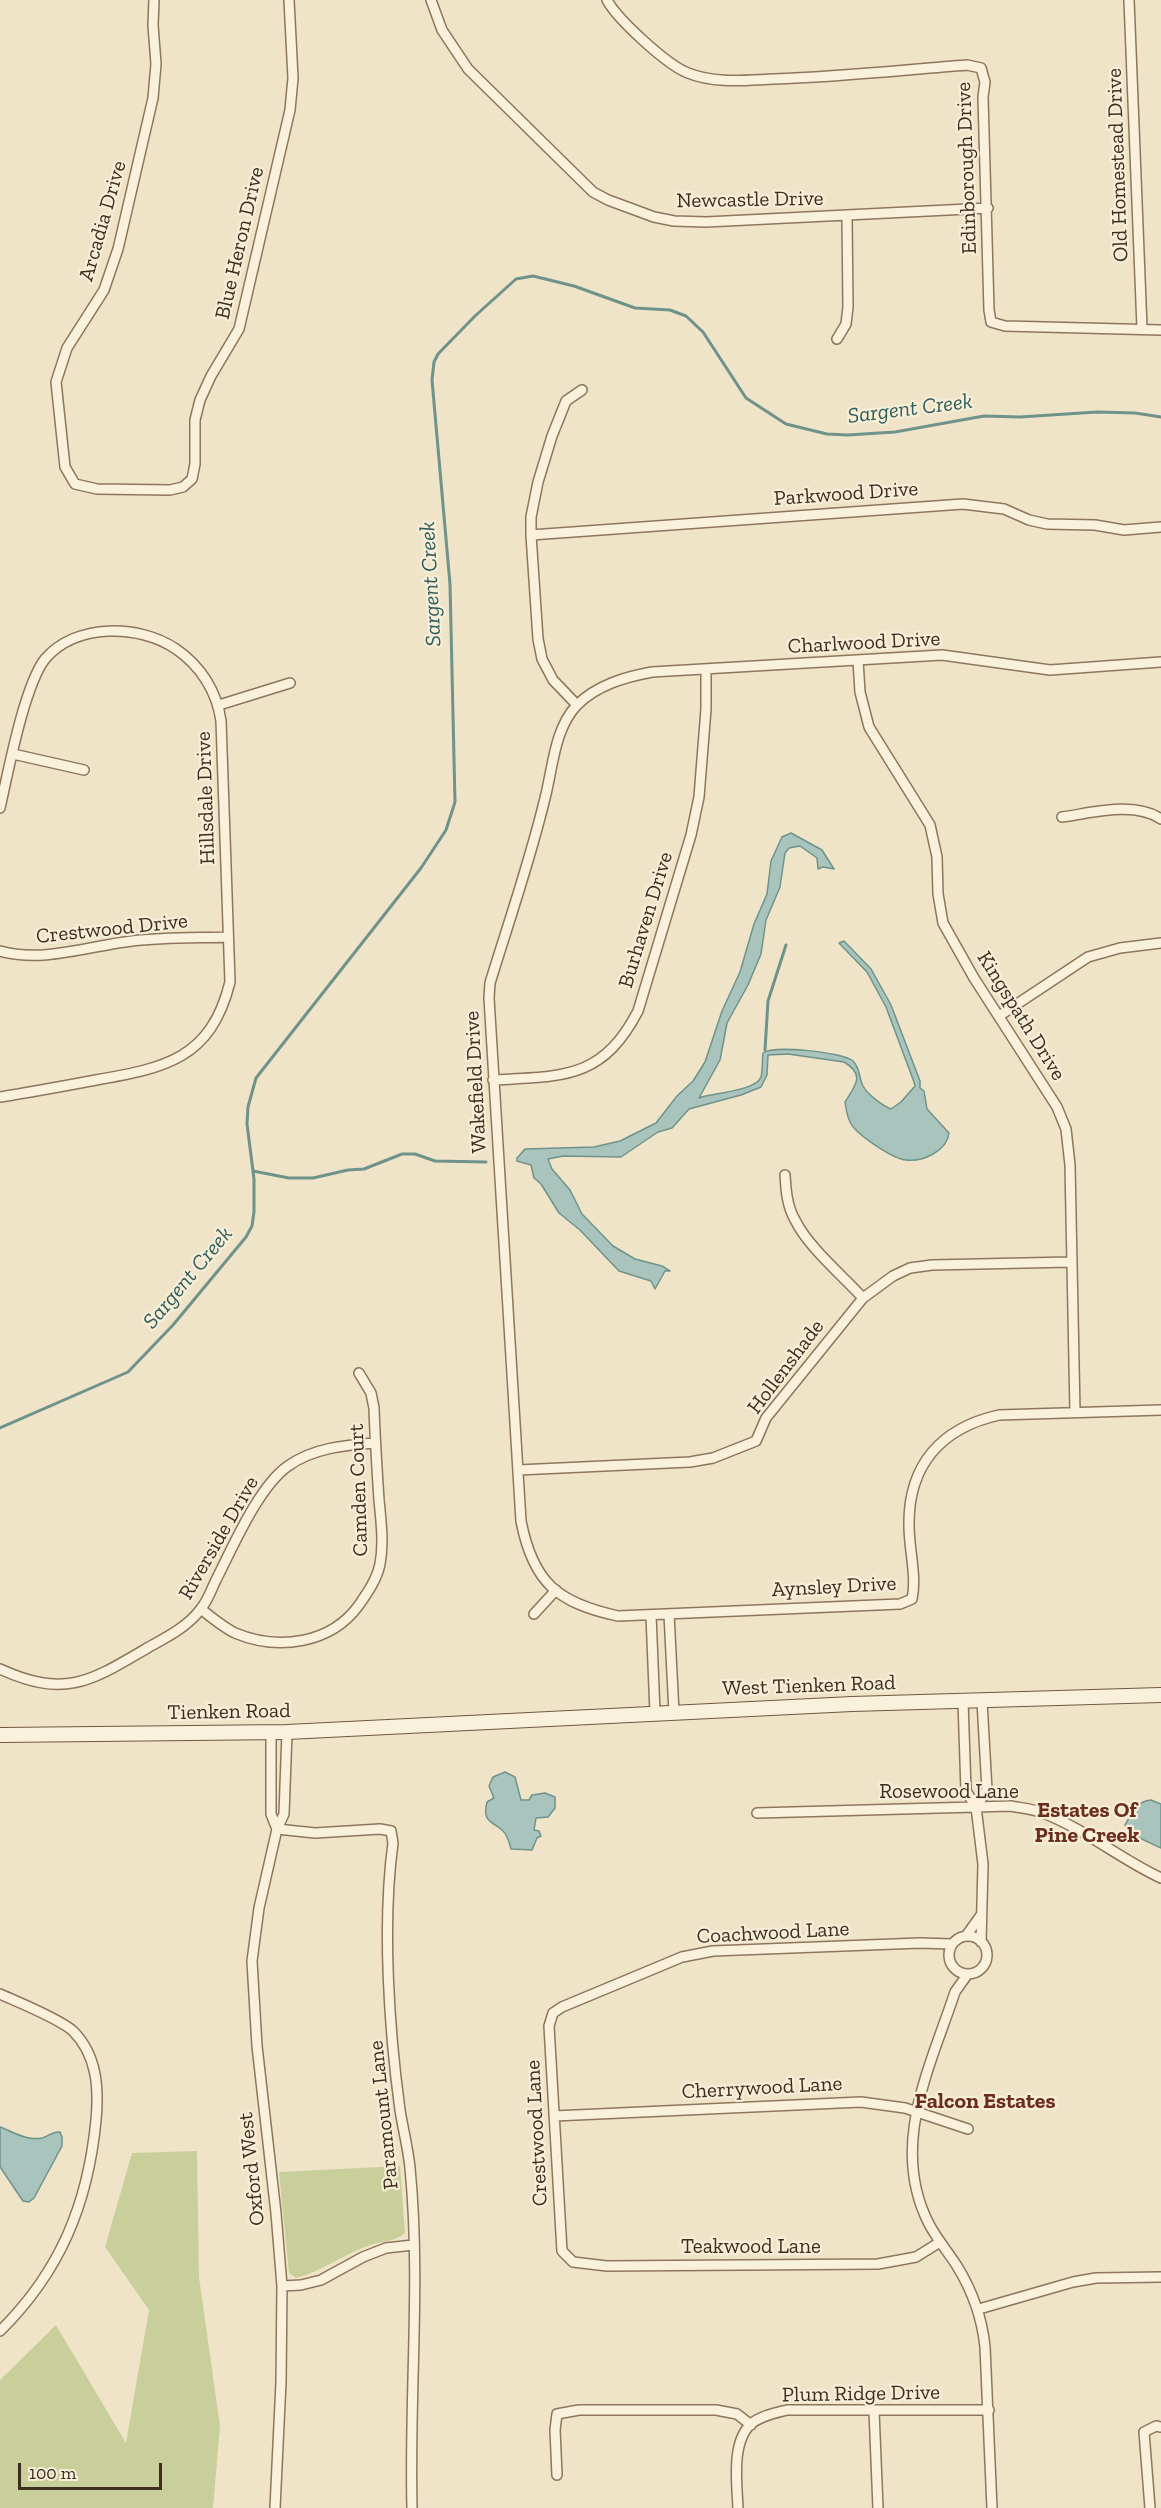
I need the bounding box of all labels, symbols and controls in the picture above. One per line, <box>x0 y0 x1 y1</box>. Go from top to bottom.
street label: Old Homestead Drive <box>1102 68 1134 262</box>
street label: Edinborough Drive <box>951 81 983 255</box>
street label: Arcadia Drive <box>74 158 132 284</box>
street label: Blue Heron Drive <box>210 164 270 322</box>
street label: Newcastle Drive <box>676 186 824 214</box>
water label: Sargent Creek <box>846 388 974 430</box>
street label: Parkwood Drive <box>773 476 919 512</box>
water label: Sargent Creek <box>415 521 447 647</box>
street label: Charlwood Drive <box>787 626 941 660</box>
street label: Hillsdale Drive <box>191 731 221 865</box>
street label: Burhaven Drive <box>613 849 679 991</box>
street label: Crestwood Drive <box>35 909 189 949</box>
street label: Kingspath Drive <box>971 947 1071 1085</box>
street label: Wakefield Drive <box>460 1010 492 1154</box>
water label: Sargent Creek <box>138 1222 238 1334</box>
street label: Hollenshade <box>742 1315 830 1419</box>
street label: Camden Court <box>344 1423 374 1557</box>
street label: Riverside Drive <box>174 1472 264 1604</box>
street label: Aynsley Drive <box>771 1571 897 1603</box>
street label: West Tienken Road <box>722 1670 896 1702</box>
street label: Tienken Road <box>167 1698 291 1726</box>
street label: Rosewood Lane <box>879 1779 1019 1805</box>
district label: Estates Of Pine Creek <box>1035 1798 1139 1850</box>
street label: Coachwood Lane <box>696 1916 850 1950</box>
street label: Paramount Lane <box>364 2039 404 2191</box>
street label: Crestwood Lane <box>521 2059 553 2207</box>
street label: Cherrywood Lane <box>681 2071 843 2105</box>
district label: Falcon Estates <box>914 2089 1056 2115</box>
street label: Oxford West <box>234 2111 270 2227</box>
street label: Teakwood Lane <box>681 2234 821 2260</box>
street label: Plum Ridge Drive <box>782 2380 940 2408</box>
scale bar <box>21 2451 165 2489</box>
text: 100 m <box>29 2462 76 2484</box>

